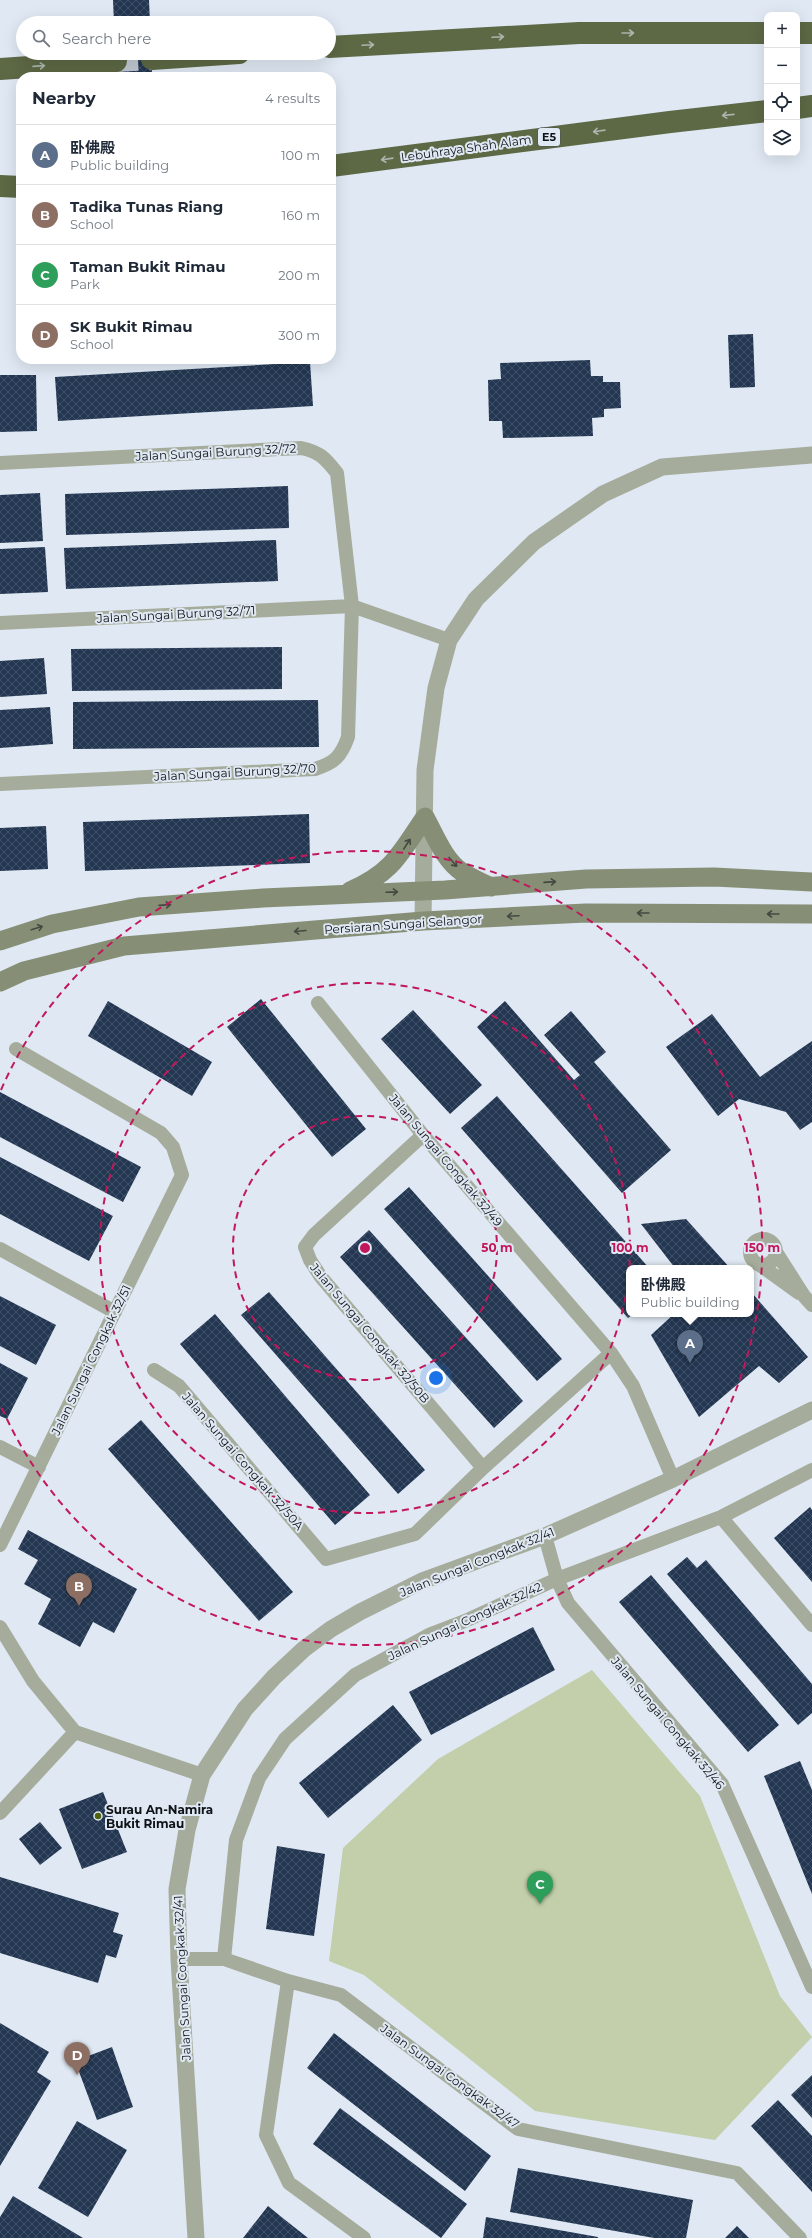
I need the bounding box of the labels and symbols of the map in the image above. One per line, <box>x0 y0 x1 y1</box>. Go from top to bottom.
one-way arrow <box>621 29 634 37</box>
one-way arrow <box>491 34 504 41</box>
one-way arrow <box>361 41 374 49</box>
one-way arrow <box>32 63 45 70</box>
one-way arrow <box>722 112 735 119</box>
one-way arrow <box>593 127 606 135</box>
road number: E5 <box>538 128 560 146</box>
street label: Lebuhraya Shah Alam <box>400 131 532 165</box>
one-way arrow <box>381 155 394 163</box>
street label: Jalan Sungai Burung 32/72 <box>134 440 297 464</box>
street label: Jalan Sungai Burung 32/71 <box>95 602 256 626</box>
street label: Jalan Sungai Burung 32/70 <box>153 760 316 784</box>
one-way arrow <box>403 839 411 850</box>
one-way arrow <box>448 857 457 867</box>
one-way arrow <box>543 879 556 886</box>
one-way arrow <box>385 888 398 896</box>
one-way arrow <box>158 902 171 909</box>
one-way arrow <box>637 909 650 917</box>
one-way arrow <box>767 910 780 918</box>
street label: Persiaran Sungai Selangor <box>324 911 483 937</box>
one-way arrow <box>507 913 520 920</box>
one-way arrow <box>30 924 43 932</box>
one-way arrow <box>294 928 307 935</box>
street label: Jalan Sungai Congkak 32/49 <box>385 1090 506 1229</box>
text: 50 m <box>481 1240 513 1255</box>
text: 100 m <box>612 1240 648 1255</box>
text: 150 m <box>744 1240 780 1255</box>
centre of rings <box>358 1241 372 1255</box>
street label: Jalan Sungai Congkak 32/50B <box>306 1259 433 1406</box>
street label: Jalan Sungai Congkak 32/51 <box>48 1282 134 1438</box>
pin: A <box>677 1330 703 1363</box>
your location <box>426 1368 446 1388</box>
street label: Jalan Sungai Congkak 32/50A <box>179 1388 307 1533</box>
street label: Jalan Sungai Congkak 32/41 <box>397 1524 556 1600</box>
pin: B <box>66 1573 92 1606</box>
street label: Jalan Sungai Congkak 32/42 <box>385 1579 544 1664</box>
street label: Jalan Sungai Congkak 32/46 <box>607 1653 728 1792</box>
place label: Surau An-Namira Bukit Rimau <box>106 1802 213 1831</box>
marker: Surau An-Namira Bukit Rimau <box>93 1811 103 1821</box>
pin: C <box>527 1871 553 1904</box>
street label: Jalan Sungai Congkak 32/41 <box>170 1895 194 2062</box>
street label: Jalan Sungai Congkak 32/47 <box>377 2020 522 2131</box>
pin: D <box>64 2042 90 2075</box>

